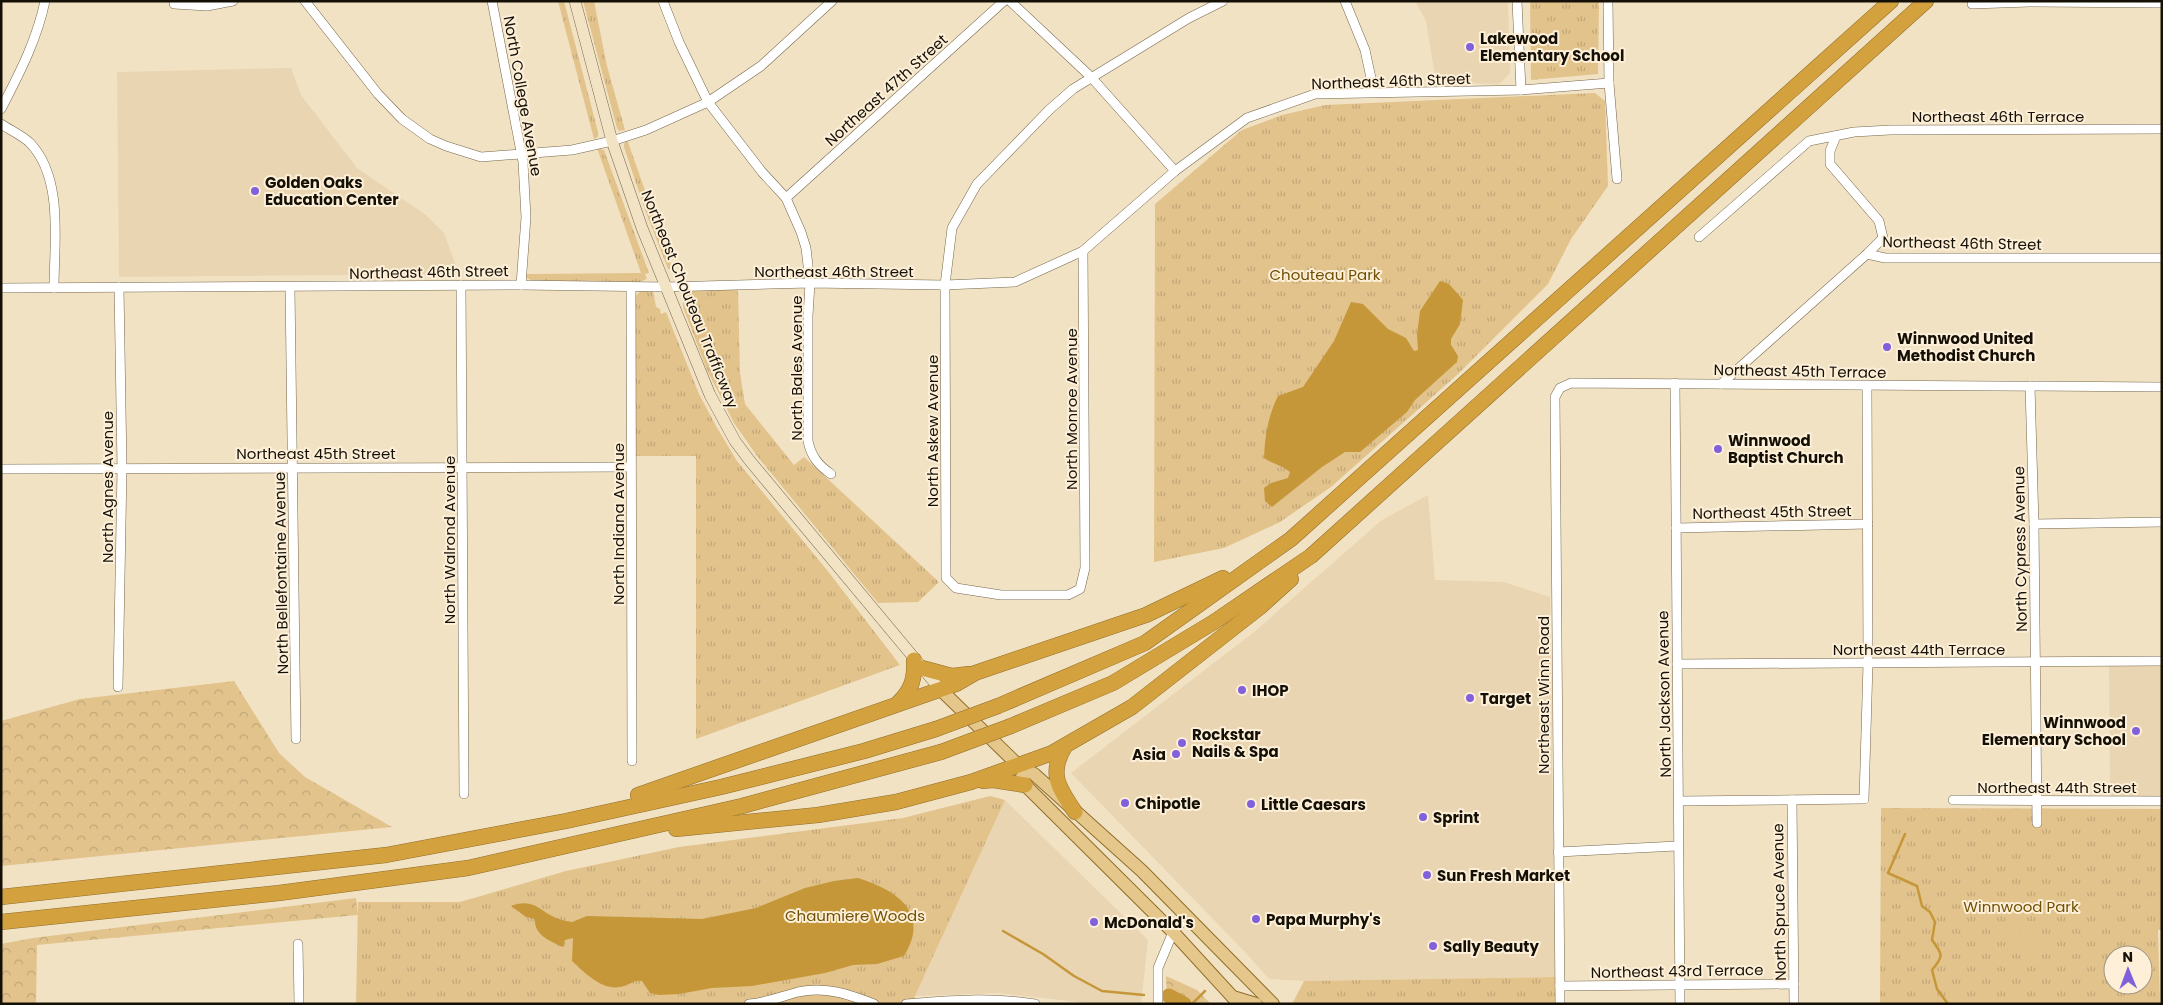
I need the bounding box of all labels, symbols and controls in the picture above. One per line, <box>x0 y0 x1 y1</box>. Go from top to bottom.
street label: North College Avenue <box>499 14 547 178</box>
place label: Lakewood Elementary School <box>1480 28 1624 66</box>
street label: Northeast 47th Street <box>820 29 952 151</box>
marker: Lakewood Elementary School <box>1464 41 1476 53</box>
street label: Northeast 46th Street <box>1311 68 1471 94</box>
street label: Northeast 46th Terrace <box>1912 106 2084 127</box>
place label: Golden Oaks Education Center <box>265 172 399 210</box>
marker: Golden Oaks Education Center <box>249 185 261 197</box>
street label: Northeast Chouteau Trafficway <box>636 187 744 412</box>
street label: Northeast 46th Street <box>1882 231 2042 255</box>
street label: Northeast 46th Street <box>349 260 509 284</box>
street label: Northeast 46th Street <box>754 261 914 282</box>
park label: Chouteau Park <box>1269 264 1381 285</box>
street label: North Bales Avenue <box>786 295 807 441</box>
street label: North Monroe Avenue <box>1061 328 1082 490</box>
place label: Winnwood United Methodist Church <box>1897 328 2035 366</box>
marker: Winnwood United Methodist Church <box>1881 341 1893 353</box>
street label: North Askew Avenue <box>922 355 943 507</box>
street label: Northeast 45th Terrace <box>1714 359 1886 383</box>
street label: North Agnes Avenue <box>97 411 118 563</box>
place label: Winnwood Baptist Church <box>1728 430 1844 468</box>
street label: Northeast 45th Street <box>236 443 396 464</box>
street label: North Indiana Avenue <box>608 443 629 605</box>
marker: Winnwood Baptist Church <box>1712 443 1724 455</box>
street label: North Walrond Avenue <box>439 456 460 624</box>
street label: North Cypress Avenue <box>2008 466 2032 632</box>
street label: North Bellefontaine Avenue <box>269 472 293 674</box>
street label: Northeast 45th Street <box>1692 500 1852 524</box>
street label: North Jackson Avenue <box>1652 610 1676 778</box>
street label: Northeast Winn Road <box>1533 616 1554 774</box>
street label: Northeast 44th Terrace <box>1833 639 2005 660</box>
place label: IHOP <box>1252 680 1289 701</box>
marker: IHOP <box>1236 684 1248 696</box>
place label: Target <box>1480 688 1531 709</box>
marker: Target <box>1464 692 1476 704</box>
place label: Winnwood Elementary School <box>1982 712 2126 750</box>
place label: Rockstar Nails & Spa <box>1192 724 1279 762</box>
marker: Winnwood Elementary School <box>2130 725 2142 737</box>
marker: Rockstar Nails & Spa <box>1176 737 1188 749</box>
place label: Asia <box>1132 744 1166 765</box>
marker: Asia <box>1170 748 1182 760</box>
street label: Northeast 44th Street <box>1977 777 2137 798</box>
place label: Chipotle <box>1135 793 1200 814</box>
place label: Little Caesars <box>1261 794 1366 815</box>
marker: Chipotle <box>1119 797 1131 809</box>
marker: Little Caesars <box>1245 798 1257 810</box>
place label: Sprint <box>1433 807 1479 828</box>
marker: Sprint <box>1417 811 1429 823</box>
street label: North Spruce Avenue <box>1767 823 1791 981</box>
place label: Sun Fresh Market <box>1437 865 1570 886</box>
marker: Sun Fresh Market <box>1421 869 1433 881</box>
park label: Winnwood Park <box>1963 896 2079 917</box>
park label: Chaumiere Woods <box>785 905 925 926</box>
place label: Papa Murphy's <box>1266 909 1381 930</box>
place label: McDonald's <box>1104 912 1194 933</box>
marker: Papa Murphy's <box>1250 913 1262 925</box>
marker: McDonald's <box>1088 916 1100 928</box>
place label: Sally Beauty <box>1443 936 1539 957</box>
marker: Sally Beauty <box>1427 940 1439 952</box>
north arrow <box>2103 945 2153 995</box>
text: N <box>2122 947 2133 967</box>
street label: Northeast 43rd Terrace <box>1590 959 1764 983</box>

